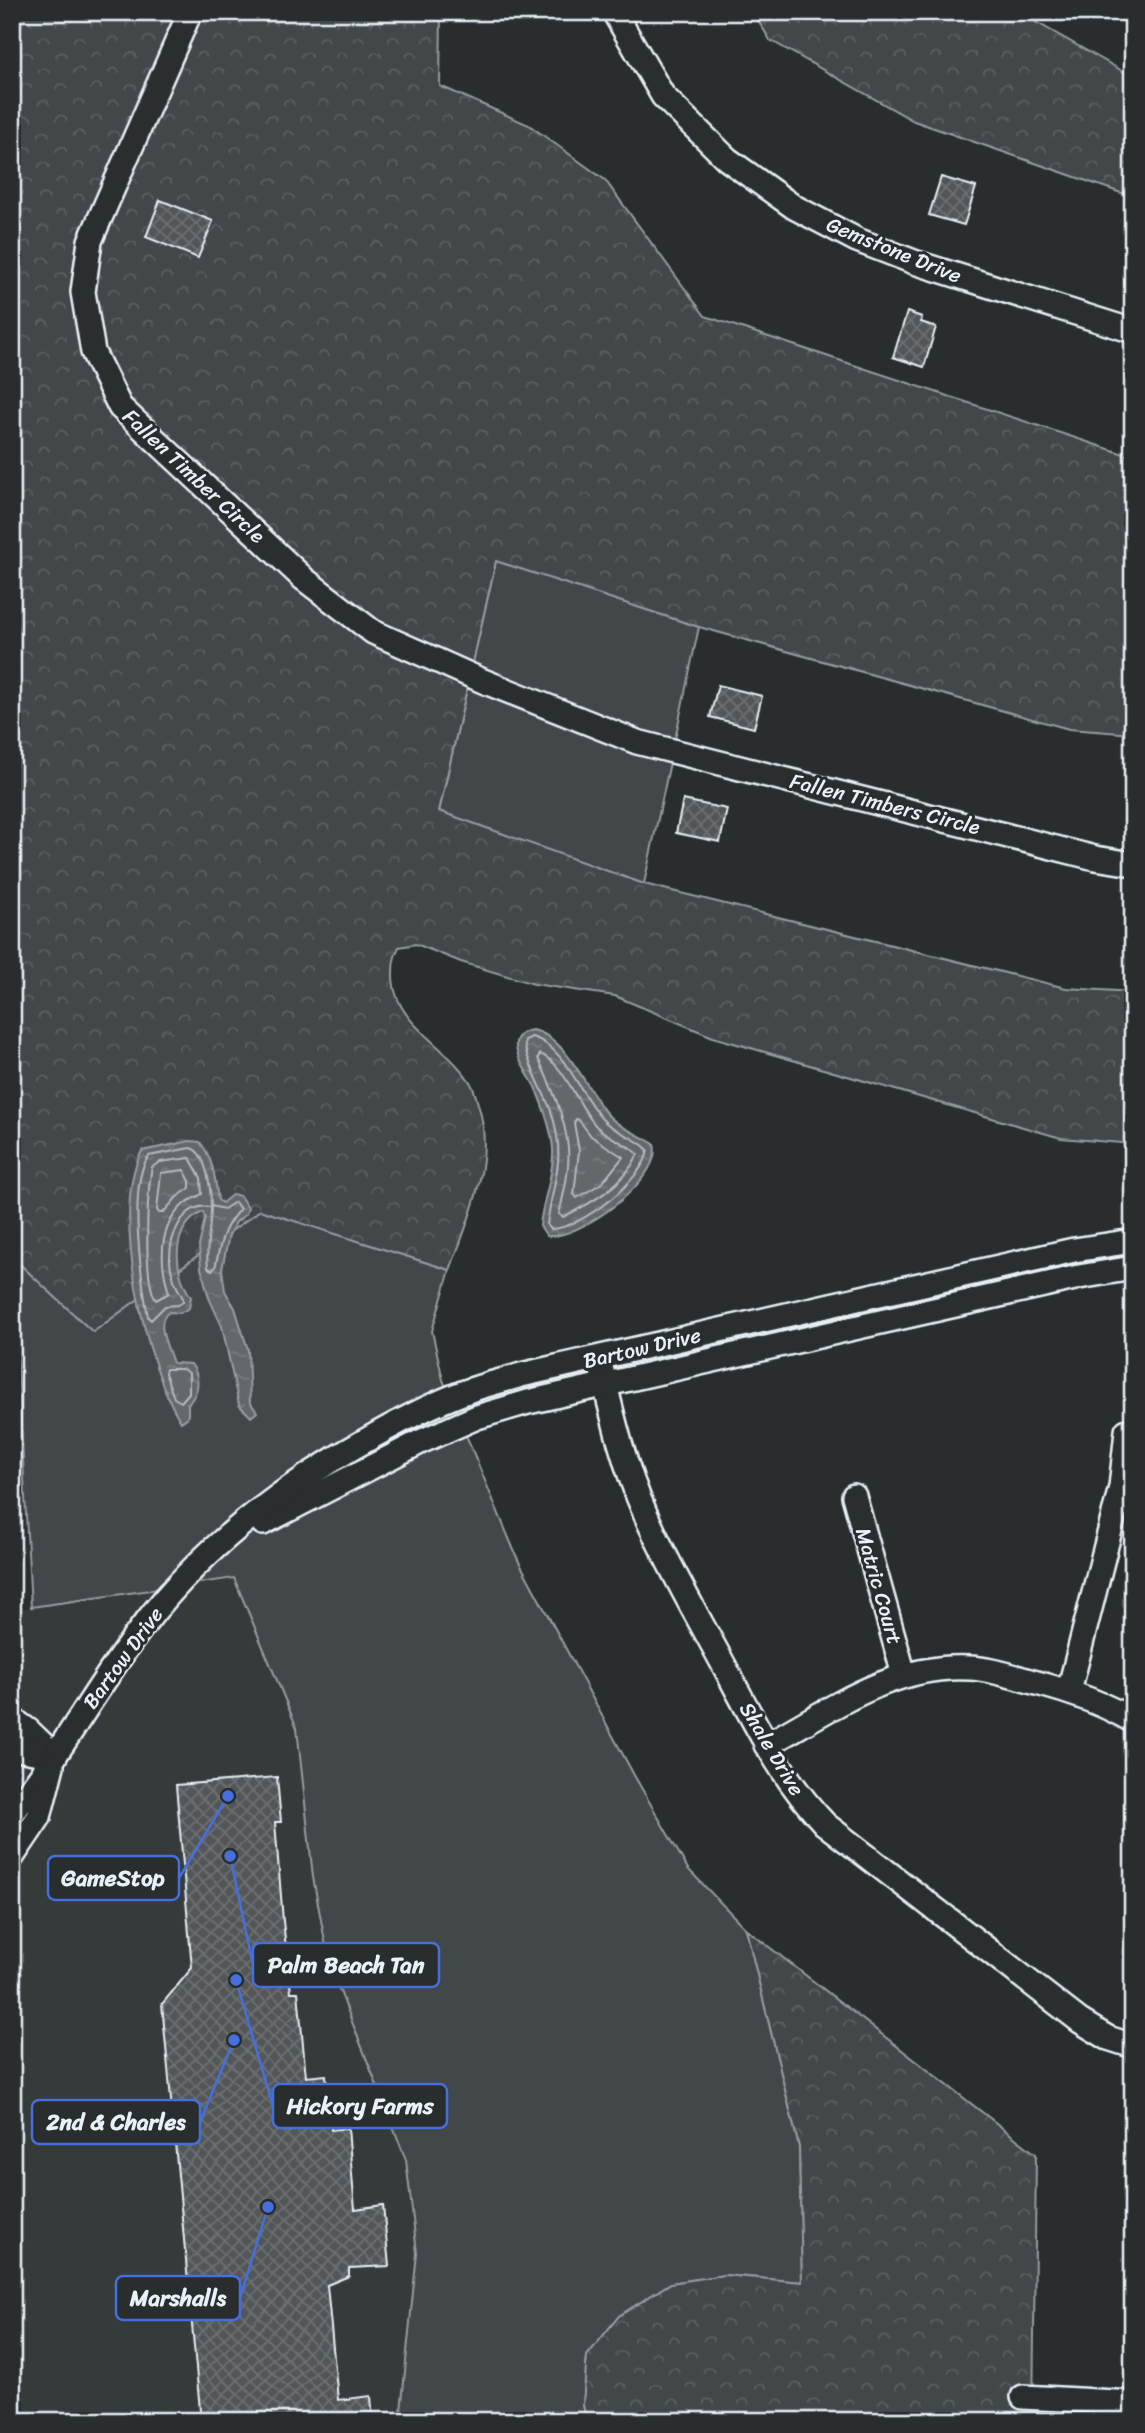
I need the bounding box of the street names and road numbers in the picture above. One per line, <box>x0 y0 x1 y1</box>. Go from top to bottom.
street label: Gemstone Drive <box>820 206 968 295</box>
street label: Fallen Timber Circle <box>113 399 275 553</box>
street label: Fallen Timbers Circle <box>786 762 984 846</box>
street label: Bartow Drive <box>579 1316 705 1380</box>
street label: Matric Court <box>844 1523 914 1649</box>
street label: Bartow Drive <box>72 1598 174 1718</box>
street label: Shale Drive <box>729 1694 815 1804</box>

